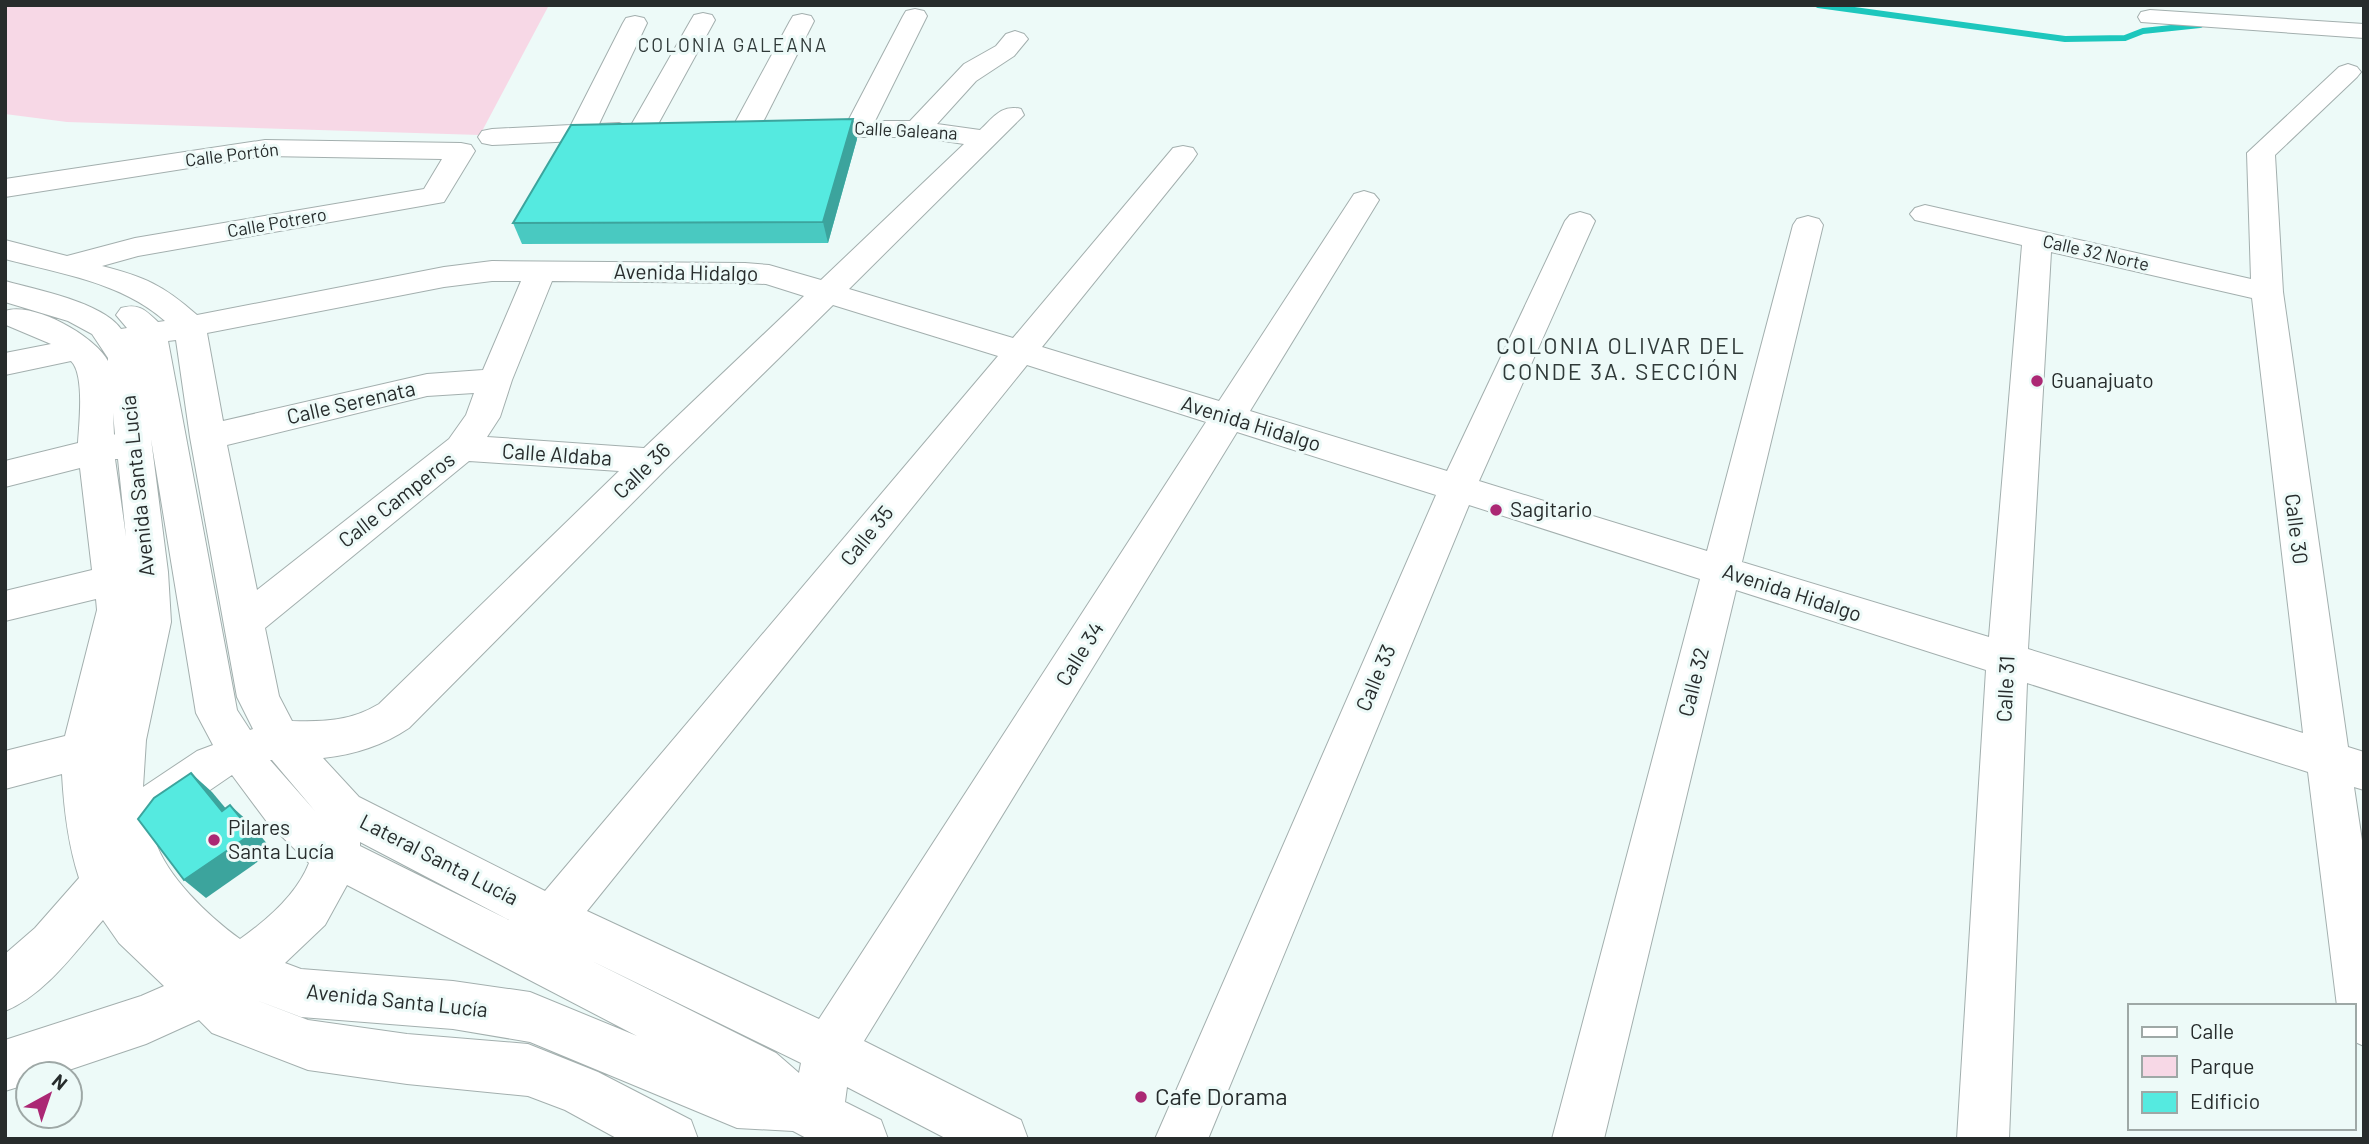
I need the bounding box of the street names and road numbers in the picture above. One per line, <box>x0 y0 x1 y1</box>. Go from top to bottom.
street label: Calle Galeana <box>854 116 958 144</box>
street label: Calle Portón <box>184 137 280 171</box>
street label: Calle Potrero <box>225 202 328 242</box>
street label: Calle 32 Norte <box>2041 229 2152 275</box>
street label: Avenida Hidalgo <box>613 258 759 285</box>
street label: Calle Serenata <box>284 375 417 428</box>
street label: Avenida Hidalgo <box>1179 389 1324 456</box>
street label: Avenida Santa Lucía <box>115 394 158 578</box>
street label: Calle Aldaba <box>501 437 613 470</box>
street label: Calle 36 <box>607 437 675 503</box>
street label: Calle Camperos <box>333 446 459 552</box>
street label: Calle 30 <box>2281 492 2314 566</box>
street label: Calle 35 <box>834 500 898 570</box>
street label: Avenida Hidalgo <box>1720 557 1865 626</box>
street label: Calle 34 <box>1049 617 1108 690</box>
street label: Calle 33 <box>1349 640 1400 715</box>
street label: Calle 32 <box>1672 644 1713 719</box>
street label: Calle 31 <box>1990 655 2019 723</box>
street label: Lateral Santa Lucía <box>356 808 523 909</box>
street label: Avenida Santa Lucía <box>305 978 489 1021</box>

